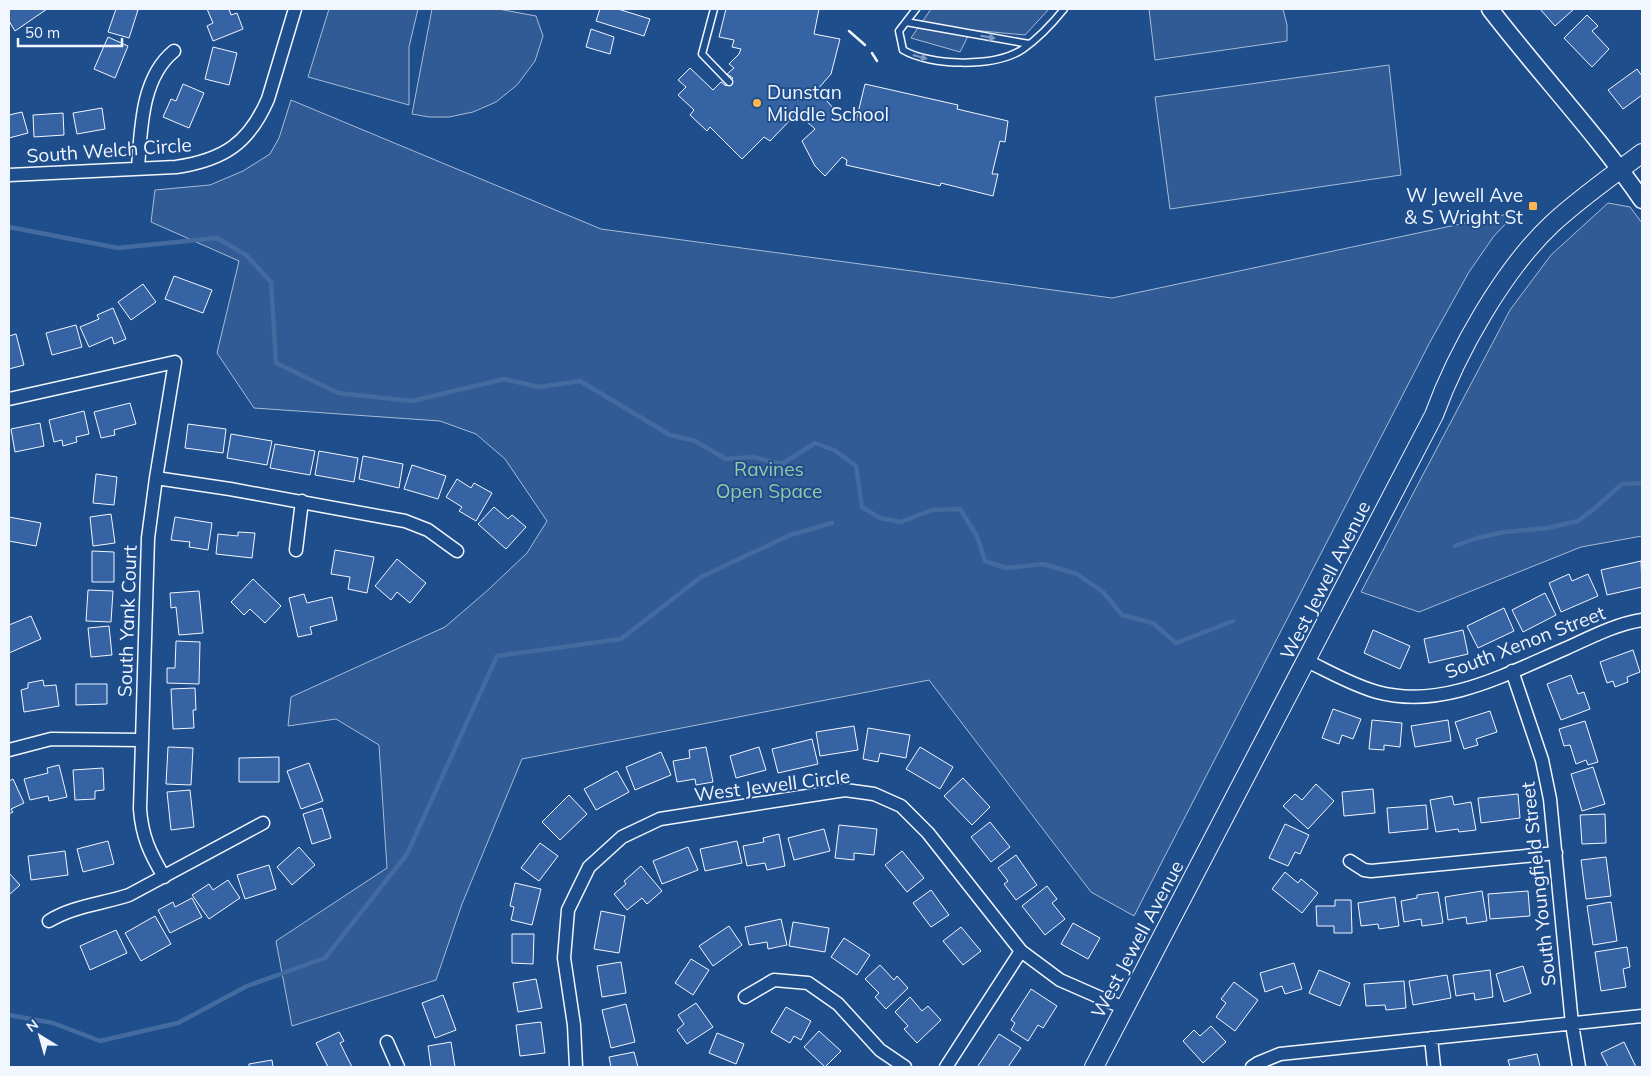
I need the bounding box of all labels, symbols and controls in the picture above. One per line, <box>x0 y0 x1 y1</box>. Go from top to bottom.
scale bar <box>18 15 121 47</box>
text: 50 m <box>25 23 60 42</box>
one-way arrow <box>980 33 996 41</box>
one-way arrow <box>912 54 927 62</box>
place label: Dunstan Middle School <box>767 80 889 126</box>
marker: Dunstan Middle School <box>751 97 763 109</box>
street label: South Welch Circle <box>26 132 192 168</box>
place label: W Jewell Ave & S Wright St <box>1404 183 1523 229</box>
marker: W Jewell Ave & S Wright St <box>1527 200 1539 212</box>
park label: Ravines Open Space <box>716 457 822 503</box>
street label: West Jewell Avenue <box>1275 497 1375 663</box>
street label: South Yank Court <box>112 544 142 697</box>
street label: South Xenon Street <box>1442 600 1609 684</box>
street label: West Jewell Circle <box>693 764 851 806</box>
street label: South Youngfield Street <box>1515 780 1561 987</box>
street label: West Jewell Avenue <box>1085 856 1189 1022</box>
north arrow <box>15 1011 65 1061</box>
text: N <box>23 1015 42 1036</box>

